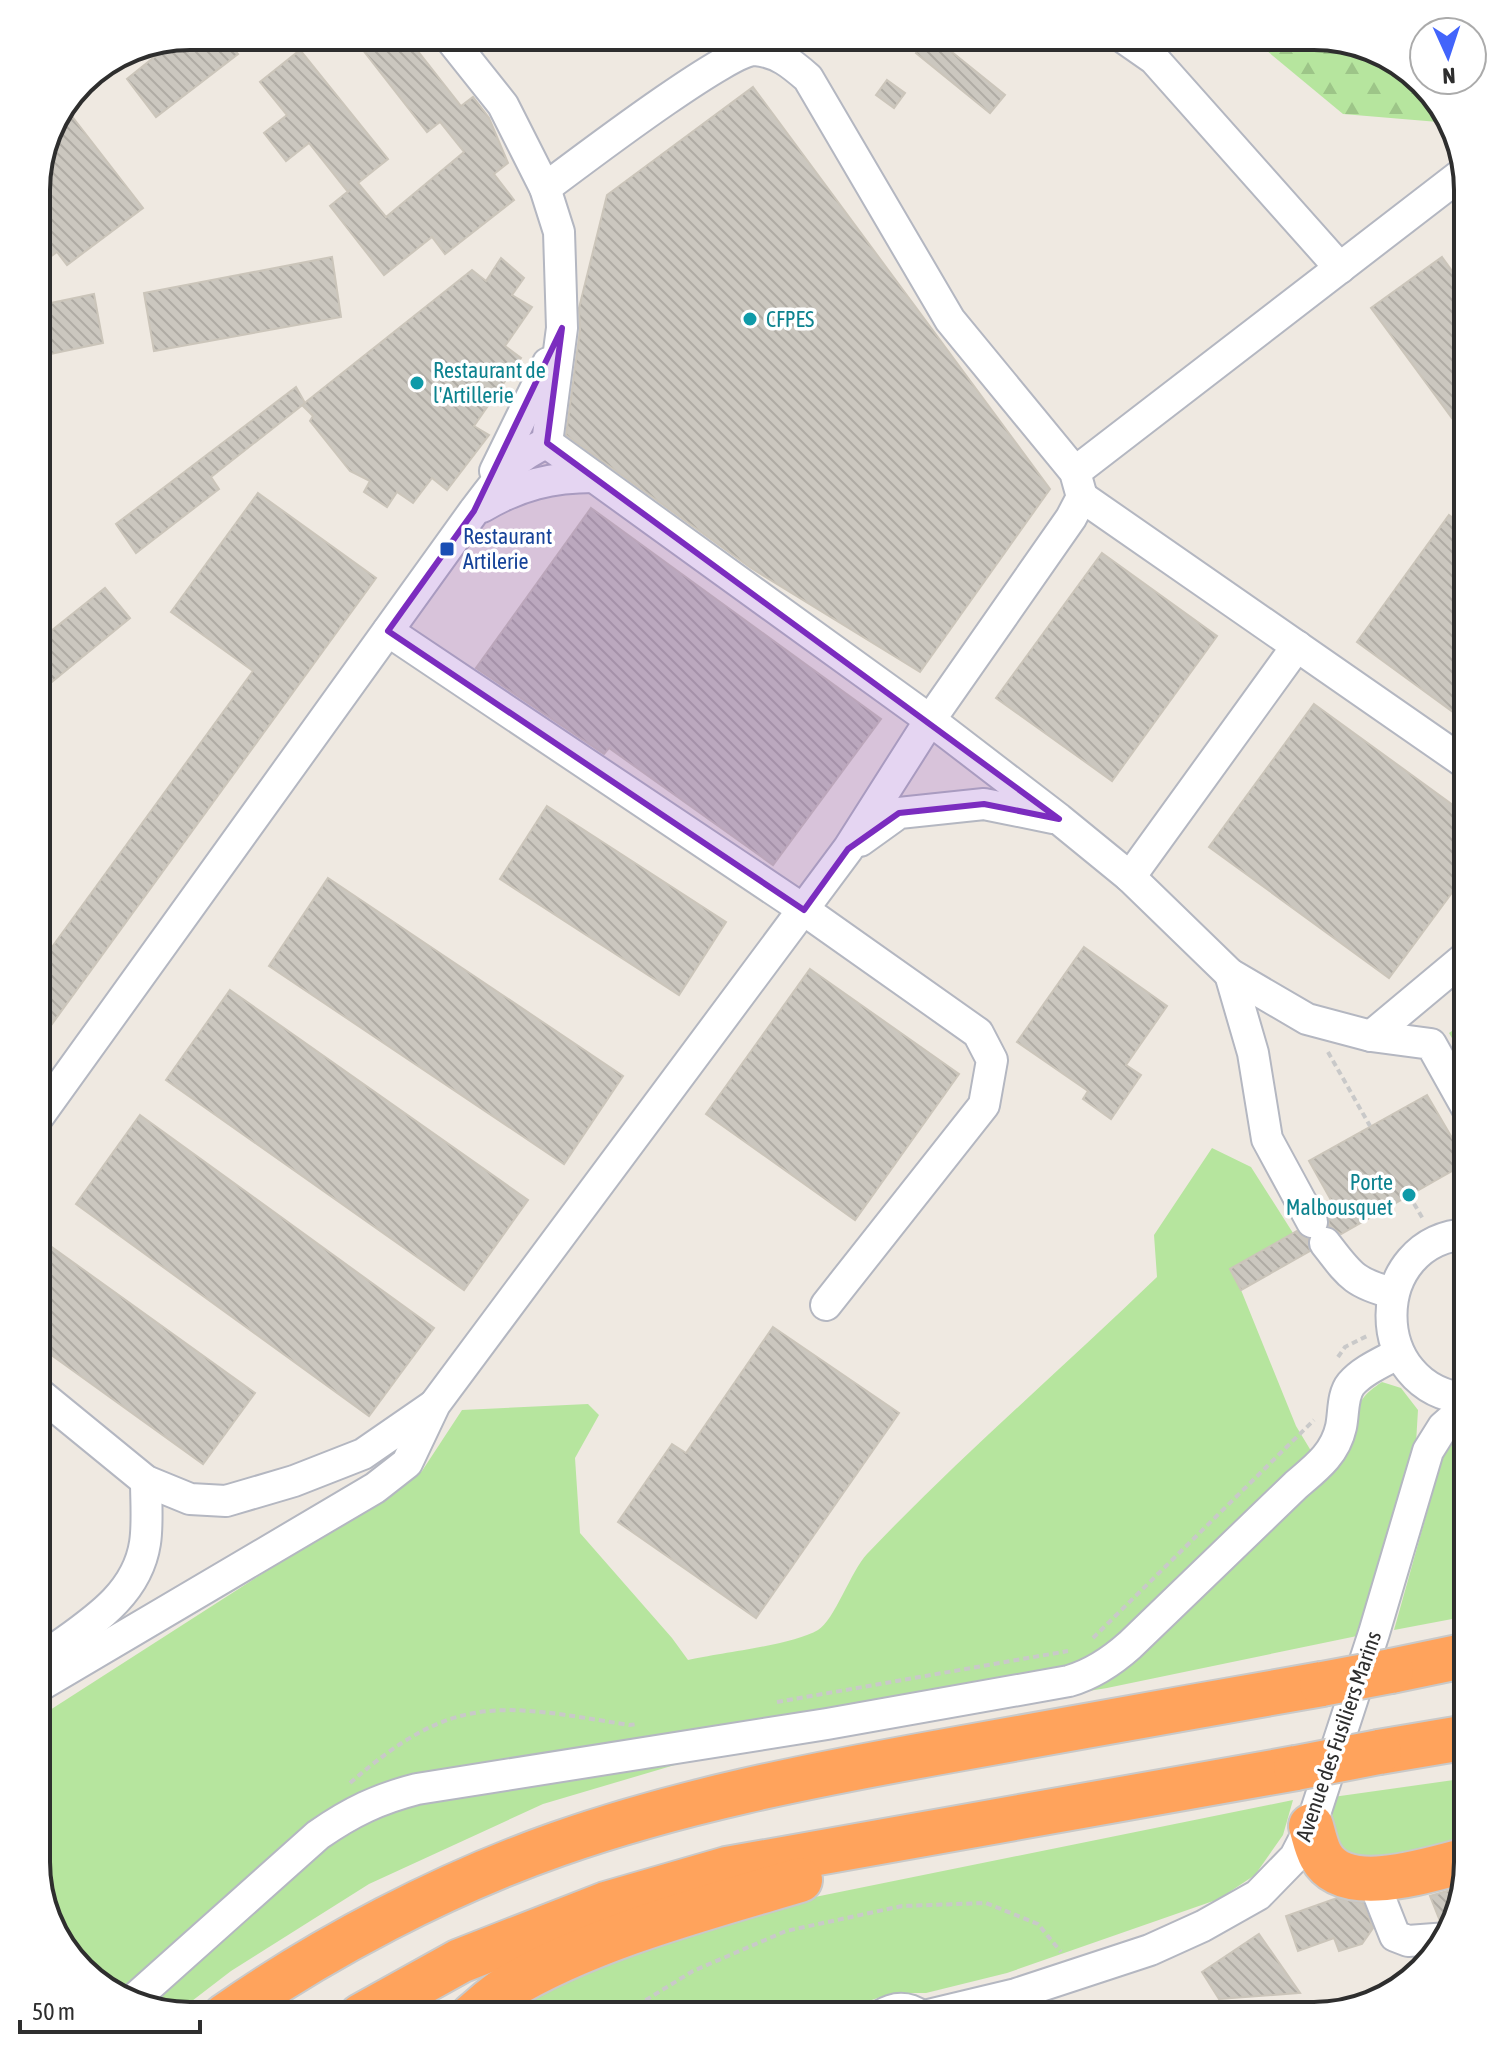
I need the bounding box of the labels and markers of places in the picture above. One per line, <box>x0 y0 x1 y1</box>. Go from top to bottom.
place label: CFPES <box>766 306 814 332</box>
marker: CFPES <box>741 310 759 328</box>
place label: Restaurant de l'Artillerie <box>433 357 546 408</box>
marker: Restaurant de l'Artillerie <box>408 374 426 392</box>
place label: Restaurant Artilerie <box>463 523 552 574</box>
marker: Restaurant Artilerie <box>438 540 456 558</box>
place label: Porte Malbousquet <box>1286 1169 1393 1220</box>
marker: Porte Malbousquet <box>1400 1186 1418 1204</box>

